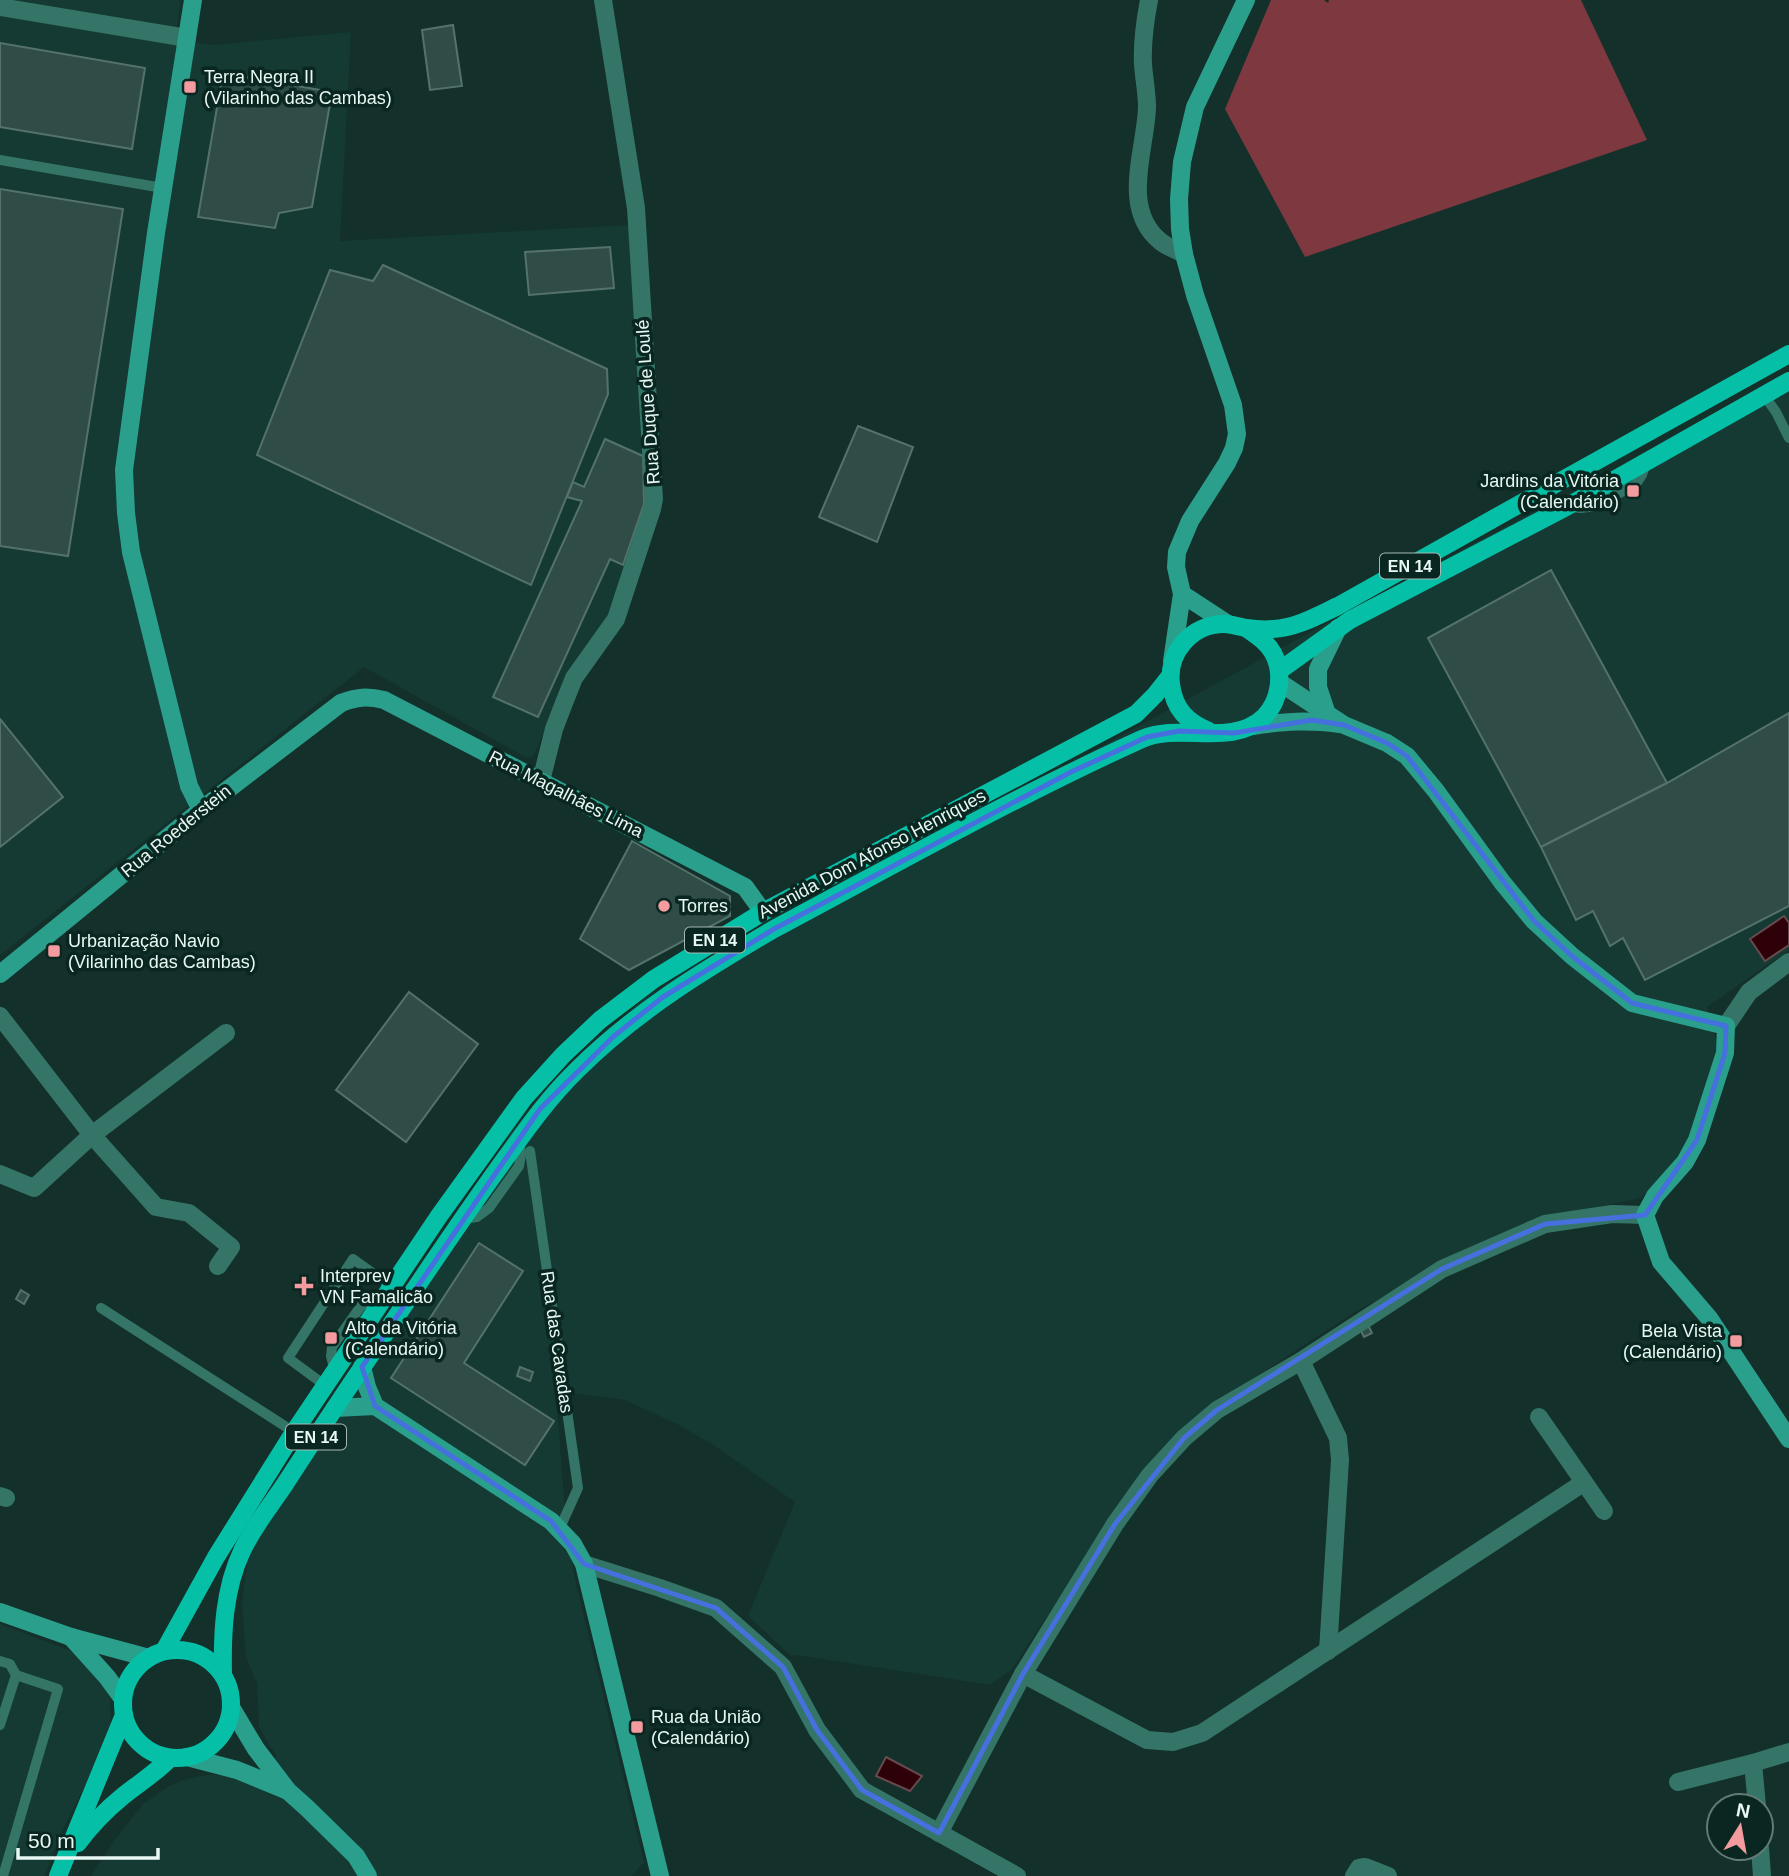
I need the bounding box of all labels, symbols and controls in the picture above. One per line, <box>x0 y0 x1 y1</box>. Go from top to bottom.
place label: Terra Negra II (Vilarinho das Cambas) <box>204 67 392 108</box>
marker: Terra Negra II (Vilarinho das Cambas) <box>182 79 198 95</box>
street label: Rua Duque de Loulé <box>632 319 664 485</box>
place label: Jardins da Vitória (Calendário) <box>1480 471 1620 512</box>
marker: Jardins da Vitória (Calendário) <box>1625 483 1641 499</box>
road number: EN 14 <box>1380 554 1440 579</box>
street label: Rua Magalhães Lima <box>486 746 647 842</box>
street label: Rua Roederstein <box>117 781 235 881</box>
street label: Avenida Dom Afonso Henriques <box>755 785 989 923</box>
place label: Torres <box>678 896 728 916</box>
marker: Torres <box>656 898 672 914</box>
road number: EN 14 <box>685 928 745 952</box>
place label: Urbanização Navio (Vilarinho das Cambas) <box>68 931 256 972</box>
marker: Urbanização Navio (Vilarinho das Cambas) <box>46 943 62 959</box>
place label: Interprev VN Famalicão <box>320 1266 433 1307</box>
street label: Rua das Cavadas <box>537 1270 577 1414</box>
marker: Interprev VN Famalicão <box>294 1276 314 1296</box>
place label: Alto da Vitória (Calendário) <box>345 1318 458 1359</box>
place label: Bela Vista (Calendário) <box>1623 1321 1723 1362</box>
marker: Alto da Vitória (Calendário) <box>323 1330 339 1346</box>
marker: Bela Vista (Calendário) <box>1728 1333 1744 1349</box>
road number: EN 14 <box>286 1424 346 1450</box>
place label: Rua da União (Calendário) <box>651 1707 761 1748</box>
marker: Rua da União (Calendário) <box>629 1719 645 1735</box>
north arrow <box>1705 1792 1775 1862</box>
text: N <box>1734 1799 1752 1822</box>
scale bar <box>18 1816 158 1860</box>
text: 50 m <box>28 1829 75 1852</box>

